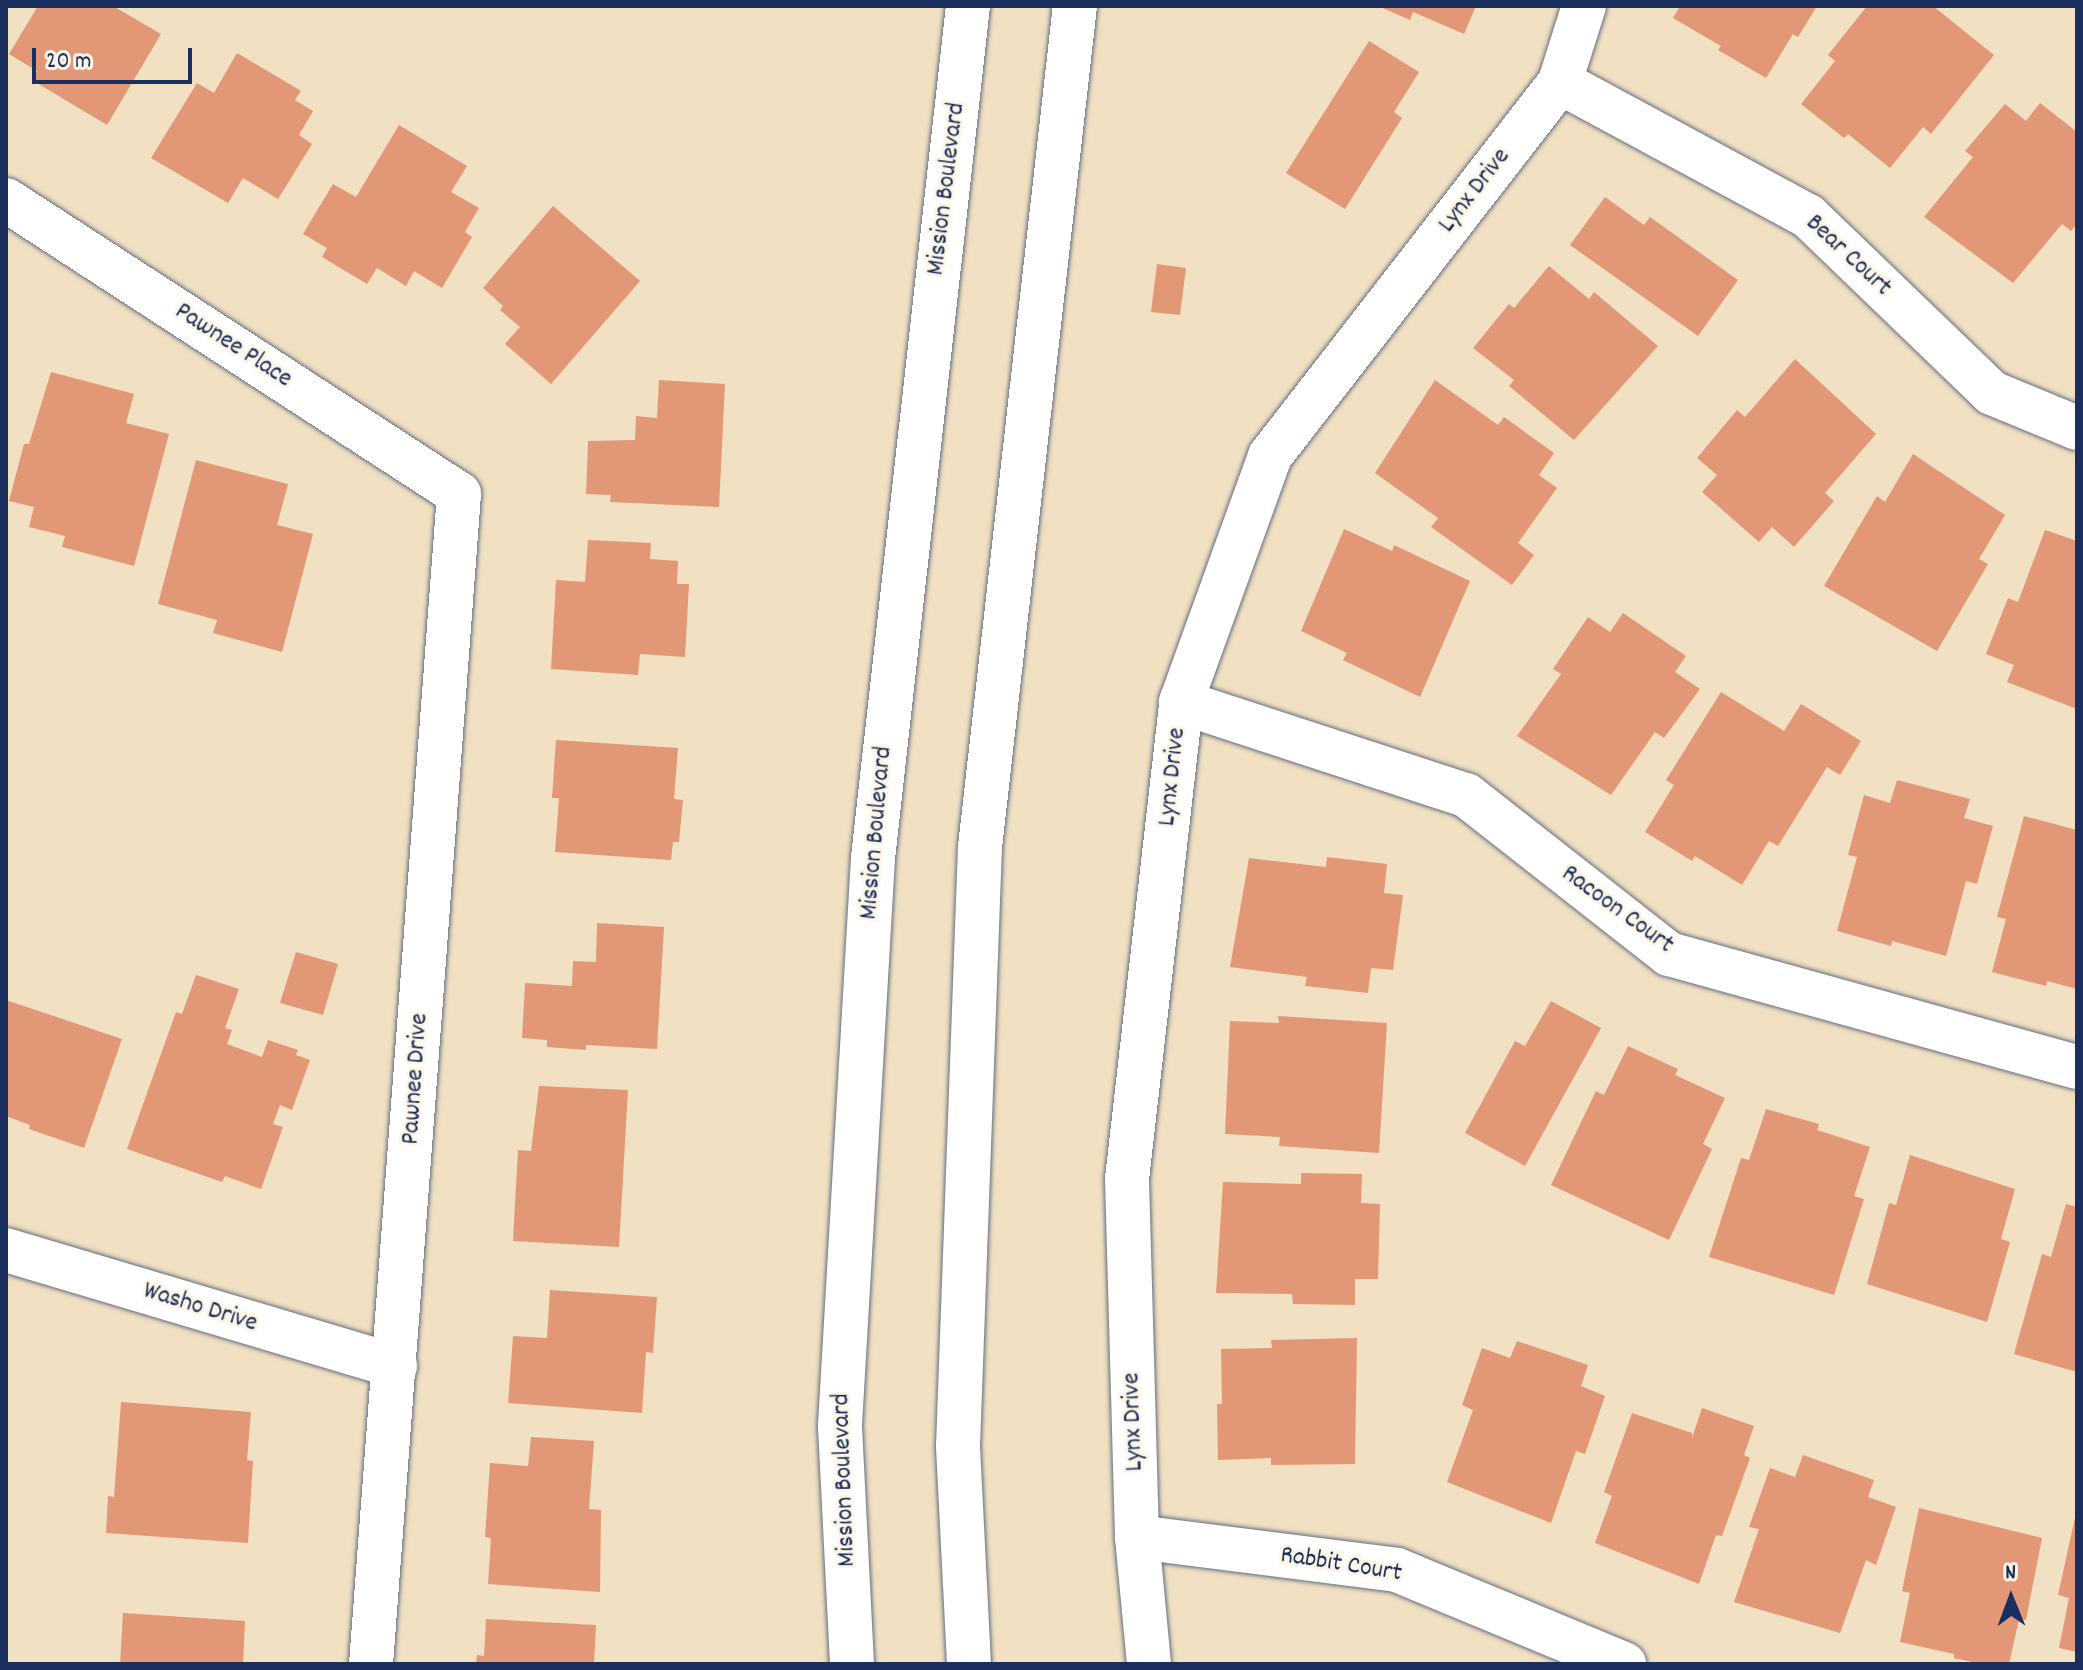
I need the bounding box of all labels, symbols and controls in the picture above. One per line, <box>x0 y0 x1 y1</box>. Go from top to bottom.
scale bar <box>36 32 196 82</box>
text: 20 m <box>46 45 92 79</box>
street label: Mission Boulevard <box>921 101 973 277</box>
street label: Lynx Drive <box>1432 142 1518 240</box>
street label: Bear Court <box>1798 208 1898 304</box>
street label: Pawnee Place <box>168 297 298 395</box>
street label: Lynx Drive <box>1152 726 1194 828</box>
street label: Mission Boulevard <box>854 745 900 921</box>
street label: Racoon Court <box>1555 859 1679 961</box>
street label: Pawnee Drive <box>396 1012 436 1146</box>
street label: Washo Drive <box>139 1276 261 1340</box>
street label: Lynx Drive <box>1117 1372 1151 1472</box>
street label: Mission Boulevard <box>826 1393 864 1567</box>
street label: Rabbit Court <box>1278 1540 1404 1590</box>
north arrow <box>1971 1558 2051 1638</box>
text: N <box>2005 1558 2016 1589</box>

